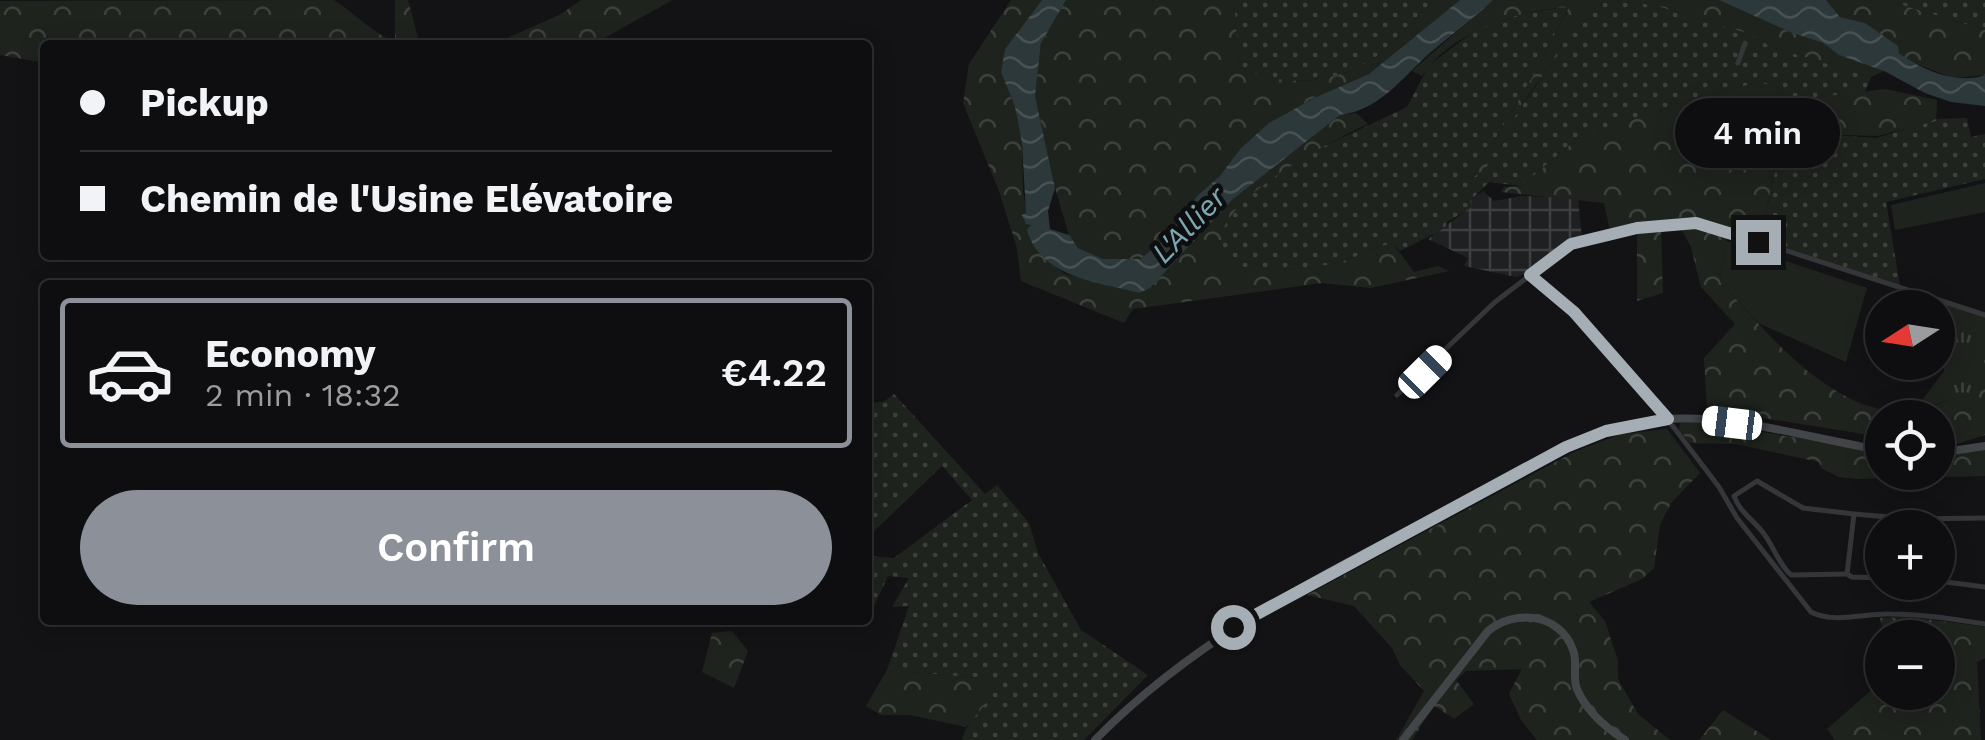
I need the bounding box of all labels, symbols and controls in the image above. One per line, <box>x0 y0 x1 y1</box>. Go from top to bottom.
text: Pickup <box>140 81 269 125</box>
callout: 4 min <box>1676 97 1840 167</box>
text: 4 min <box>1713 114 1802 152</box>
text: Chemin de l'Usine Elévatoire <box>140 177 673 221</box>
water label: L'Allier <box>1144 178 1234 270</box>
route end <box>1736 220 1781 265</box>
north arrow <box>1865 290 1955 380</box>
map controls <box>1865 290 1955 710</box>
icon: car <box>85 328 175 418</box>
text: Economy <box>205 332 376 376</box>
car <box>1393 340 1457 404</box>
text: €4.22 <box>721 351 827 395</box>
text: 2 min · 18:32 <box>205 376 401 414</box>
button: locate <box>1865 400 1955 490</box>
car <box>1700 404 1764 442</box>
button: Confirm <box>80 490 832 605</box>
button: + <box>1865 510 1955 600</box>
route start <box>1211 605 1256 650</box>
button: − <box>1865 620 1955 710</box>

